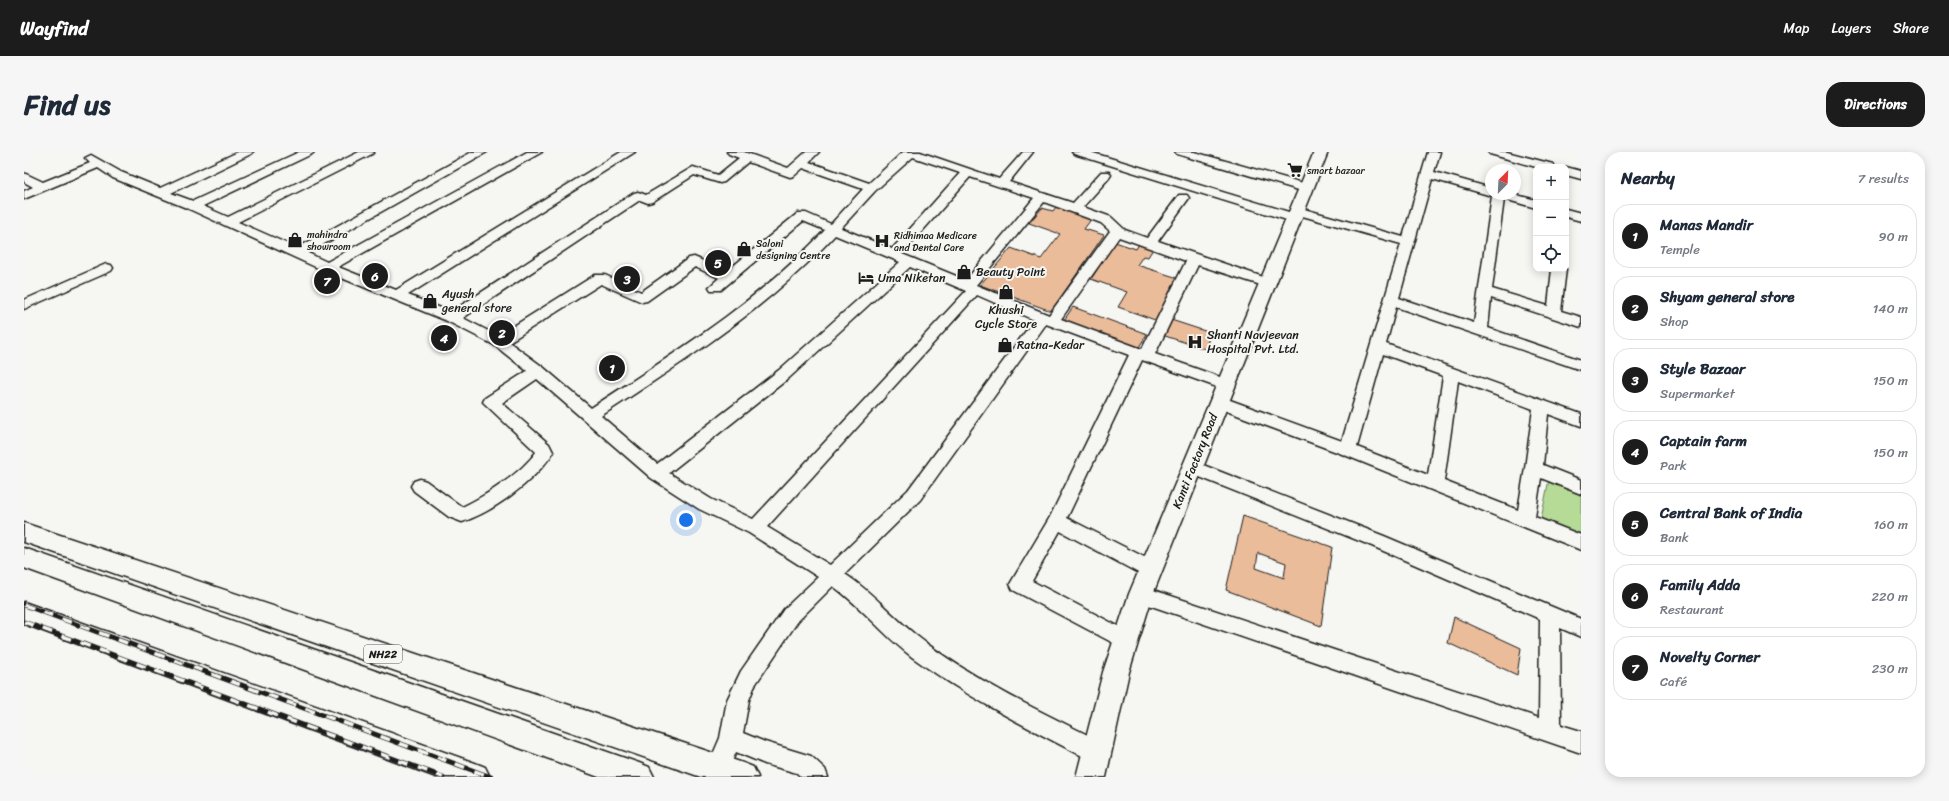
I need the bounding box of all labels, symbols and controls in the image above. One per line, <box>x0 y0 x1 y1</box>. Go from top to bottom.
text: Wayfind <box>20 12 88 45</box>
text: Map <box>1784 16 1809 41</box>
text: Layers <box>1831 16 1871 41</box>
text: Share <box>1893 16 1929 41</box>
text: Find us <box>24 80 111 129</box>
button: Directions <box>1826 82 1925 127</box>
supermarket icon: smart bazaar <box>1286 161 1304 179</box>
place label: smart bazaar <box>1306 162 1366 180</box>
text: Nearby <box>1621 163 1675 193</box>
north arrow <box>1485 164 1521 200</box>
map controls <box>1533 164 1569 272</box>
button: + <box>1533 164 1569 200</box>
text: 7 results <box>1858 167 1909 190</box>
button: − <box>1533 200 1569 236</box>
text: Manas Mandir <box>1660 212 1753 238</box>
text: 1 <box>1632 225 1638 248</box>
text: 90 m <box>1878 225 1908 248</box>
place label: mahindra showroom <box>306 226 351 256</box>
place label: Ridhimaa Medicare and Dental Care <box>894 227 977 257</box>
shop icon: mahindra showroom <box>286 231 304 249</box>
hospital icon: Ridhimaa Medicare and Dental Care <box>873 232 891 250</box>
place label: Saloni designing Centre <box>756 235 830 265</box>
button: locate <box>1533 236 1569 272</box>
text: Temple <box>1660 238 1700 261</box>
shop icon: Saloni designing Centre <box>735 240 753 258</box>
pin: 5 <box>705 248 731 278</box>
pin: 6 <box>362 261 388 291</box>
place label: Beauty Point <box>976 261 1045 283</box>
shop icon: Beauty Point <box>955 263 973 281</box>
pin: 3 <box>614 264 640 294</box>
pin: 7 <box>314 266 340 296</box>
place label: Uma Niketan <box>878 267 946 289</box>
hotel icon: Uma Niketan <box>857 269 875 287</box>
place label: Ayush general store <box>441 283 512 319</box>
shop icon: Khushi Cycle Store <box>997 283 1015 301</box>
text: Shyam general store <box>1660 284 1794 310</box>
shop icon: Ayush general store <box>421 292 439 310</box>
text: 2 <box>1631 297 1639 320</box>
text: 140 m <box>1873 297 1908 320</box>
place label: Khushi Cycle Store <box>975 299 1037 335</box>
text: Shop <box>1660 310 1688 333</box>
pin: 2 <box>489 318 515 348</box>
pin: 4 <box>431 323 457 353</box>
place label: Shanti Navjeevan Hospital Pvt. Ltd. <box>1207 324 1299 360</box>
hospital icon: Shanti Navjeevan Hospital Pvt. Ltd. <box>1186 333 1204 351</box>
place label: Ratna-Kedar <box>1017 334 1085 356</box>
shop icon: Ratna-Kedar <box>996 336 1014 354</box>
pin: 1 <box>599 353 625 383</box>
text: Style Bazaar <box>1660 356 1745 382</box>
text: 3 <box>1631 369 1639 392</box>
text: 150 m <box>1873 369 1908 392</box>
text: Supermarket <box>1660 382 1735 405</box>
street label: Kanti Factory Road <box>1166 408 1225 512</box>
text: Captain farm <box>1660 428 1747 454</box>
text: 4 <box>1631 441 1639 464</box>
text: 150 m <box>1873 441 1908 464</box>
text: Park <box>1660 454 1687 477</box>
text: Central Bank of India <box>1660 500 1802 526</box>
your location <box>676 510 696 530</box>
text: 5 <box>1631 513 1639 536</box>
text: 160 m <box>1873 513 1908 536</box>
text: Bank <box>1660 526 1689 549</box>
text: Family Adda <box>1660 572 1740 598</box>
text: 6 <box>1631 585 1639 608</box>
text: 220 m <box>1871 585 1908 608</box>
text: Restaurant <box>1660 598 1724 621</box>
text: Novelty Corner <box>1660 644 1760 670</box>
road number: NH22 <box>364 645 402 663</box>
text: 7 <box>1631 657 1639 680</box>
text: 230 m <box>1872 657 1908 680</box>
text: Café <box>1660 670 1687 693</box>

